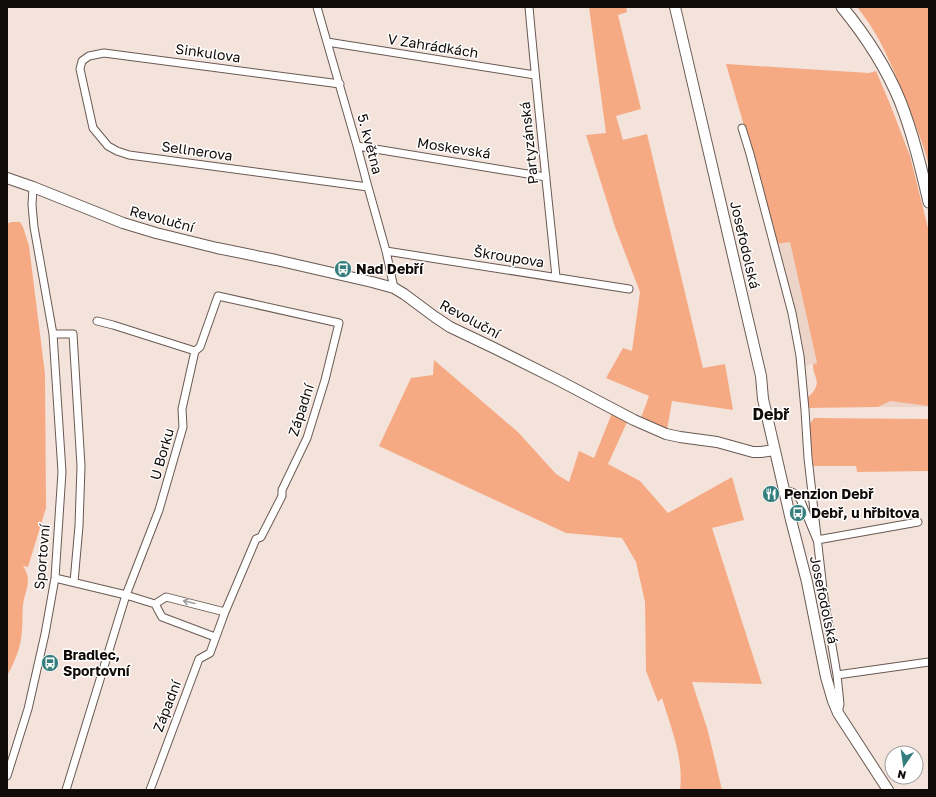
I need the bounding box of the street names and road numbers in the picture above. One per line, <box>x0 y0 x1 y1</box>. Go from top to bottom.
street label: V Zahrádkách <box>387 30 480 61</box>
street label: Sinkulova <box>174 40 242 65</box>
street label: Partyzánská <box>516 101 541 185</box>
street label: 5. května <box>354 112 387 176</box>
street label: Moskevská <box>416 133 492 162</box>
street label: Sellnerova <box>160 137 234 164</box>
street label: Josefodolská <box>727 199 764 290</box>
street label: Revoluční <box>128 202 197 236</box>
street label: Škroupova <box>473 243 546 270</box>
street label: Revoluční <box>437 296 505 342</box>
street label: Západní <box>284 380 317 438</box>
street label: U Borku <box>146 426 177 482</box>
street label: Sportovní <box>30 522 53 590</box>
street label: Josefodolská <box>807 554 842 645</box>
street label: Západní <box>149 677 185 734</box>

